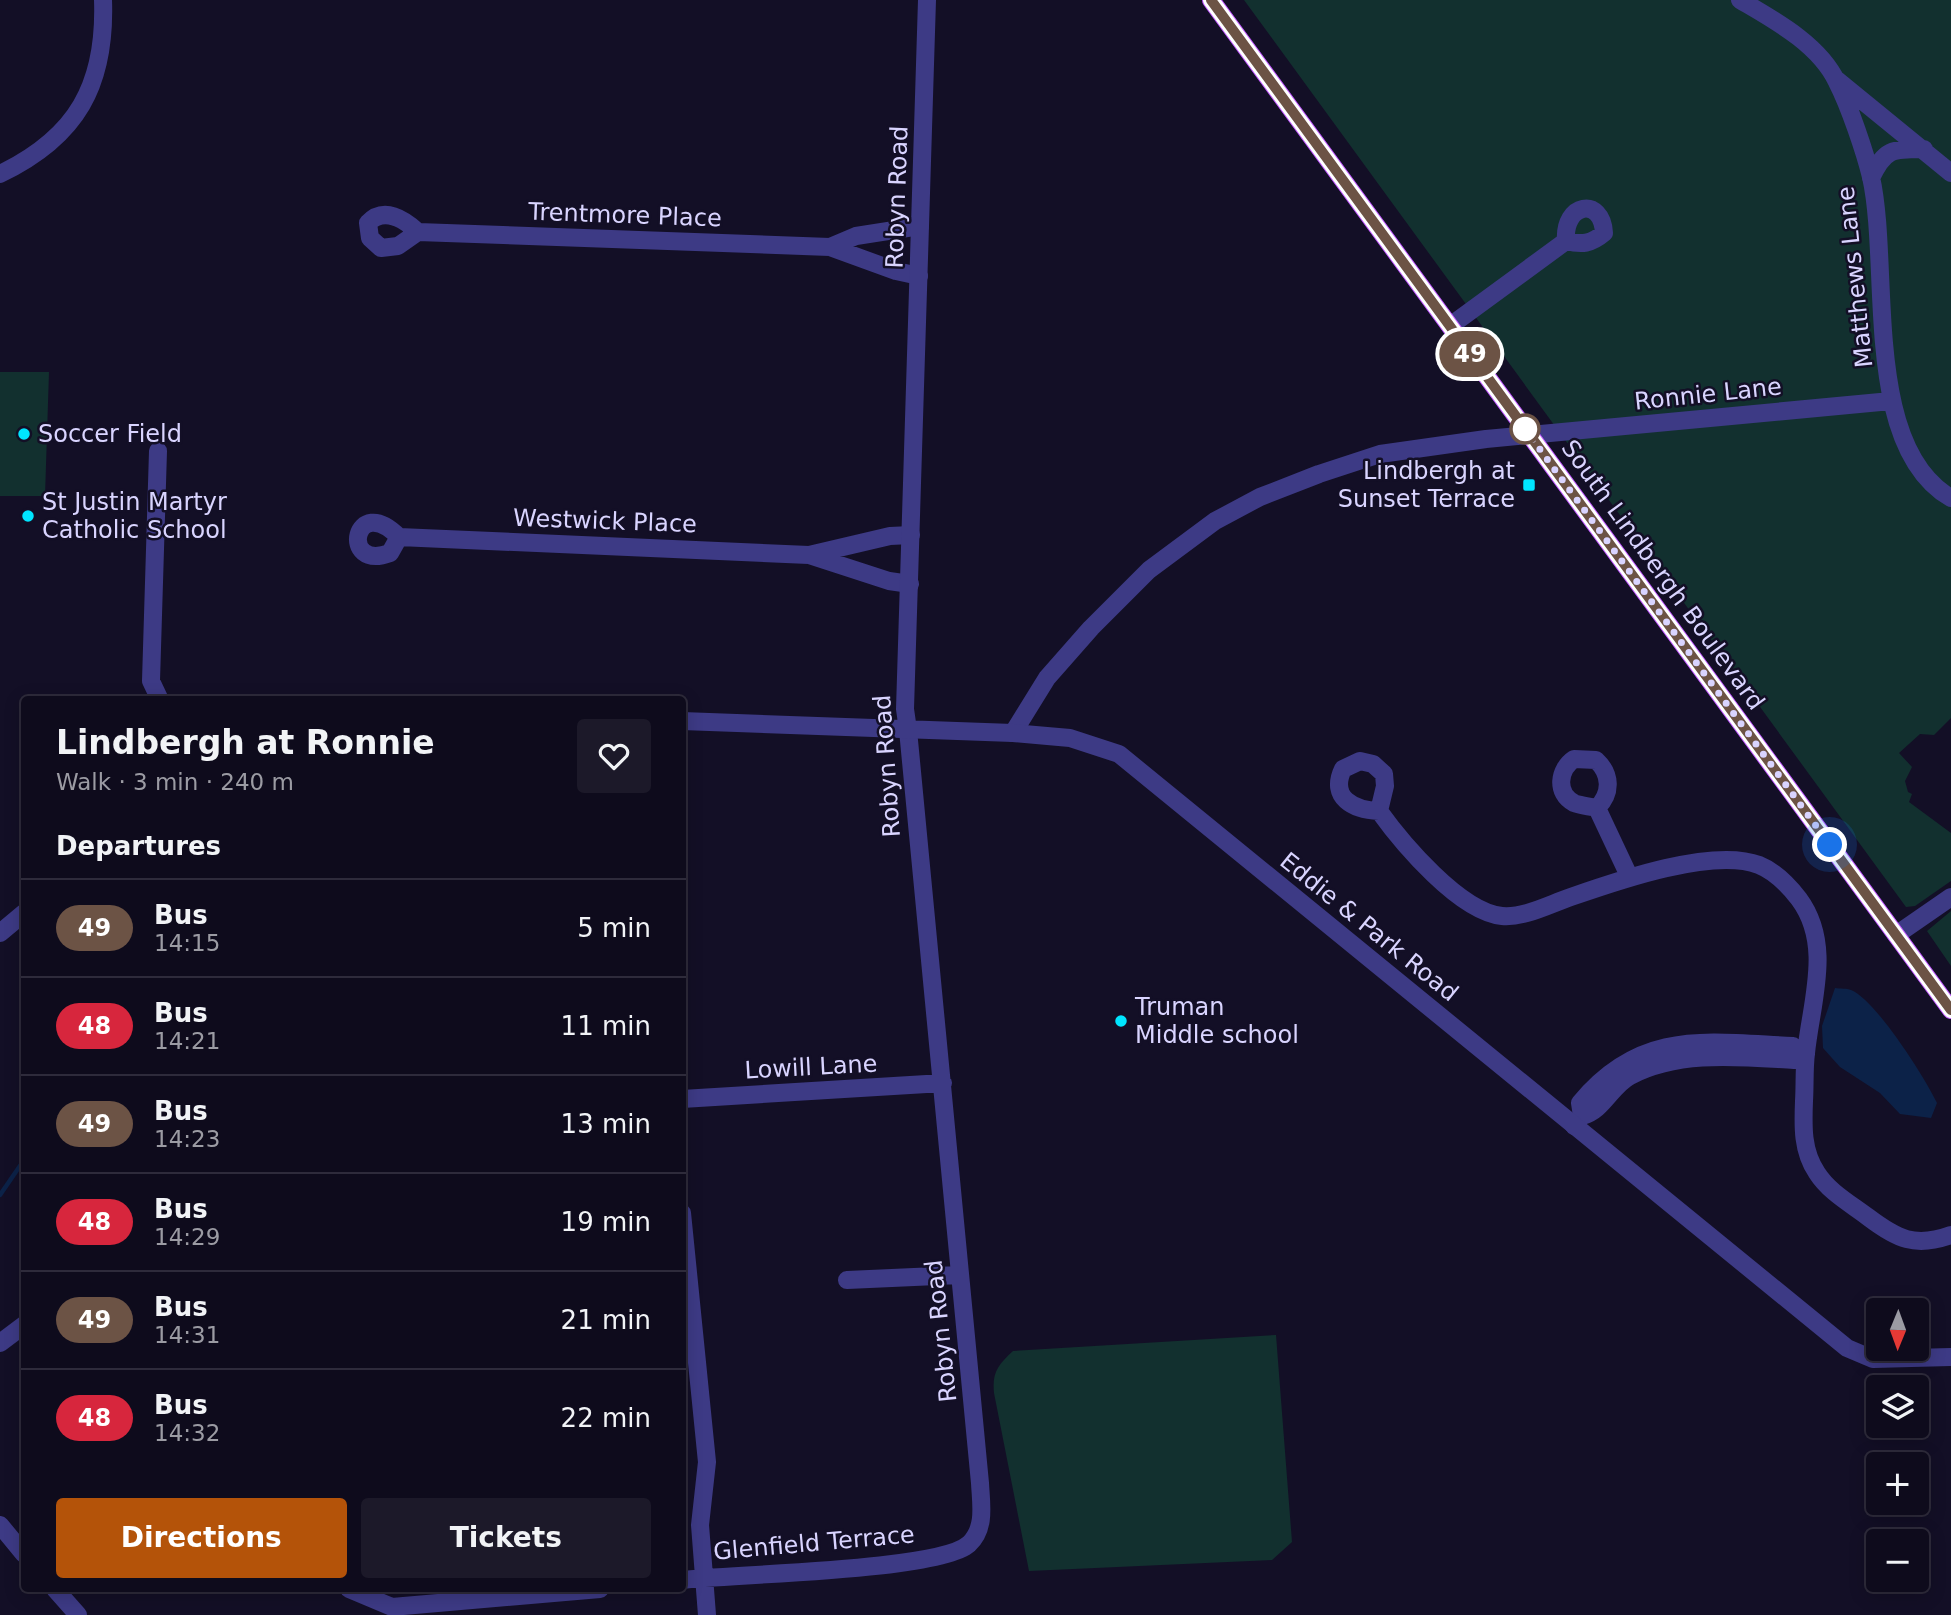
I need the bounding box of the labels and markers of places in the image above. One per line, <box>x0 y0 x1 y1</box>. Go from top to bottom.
unlabelled marker <box>1510 414 1540 444</box>
place label: Soccer Field <box>38 420 182 448</box>
marker: Soccer Field <box>16 426 32 442</box>
place label: Lindbergh at Sunset Terrace <box>1338 457 1515 513</box>
marker: Lindbergh at Sunset Terrace <box>1521 477 1537 493</box>
place label: St Justin Martyr Catholic School <box>42 488 227 544</box>
marker: St Justin Martyr Catholic School <box>20 508 36 524</box>
place label: Truman Middle school <box>1134 993 1299 1049</box>
marker: Truman Middle school <box>1113 1013 1129 1029</box>

